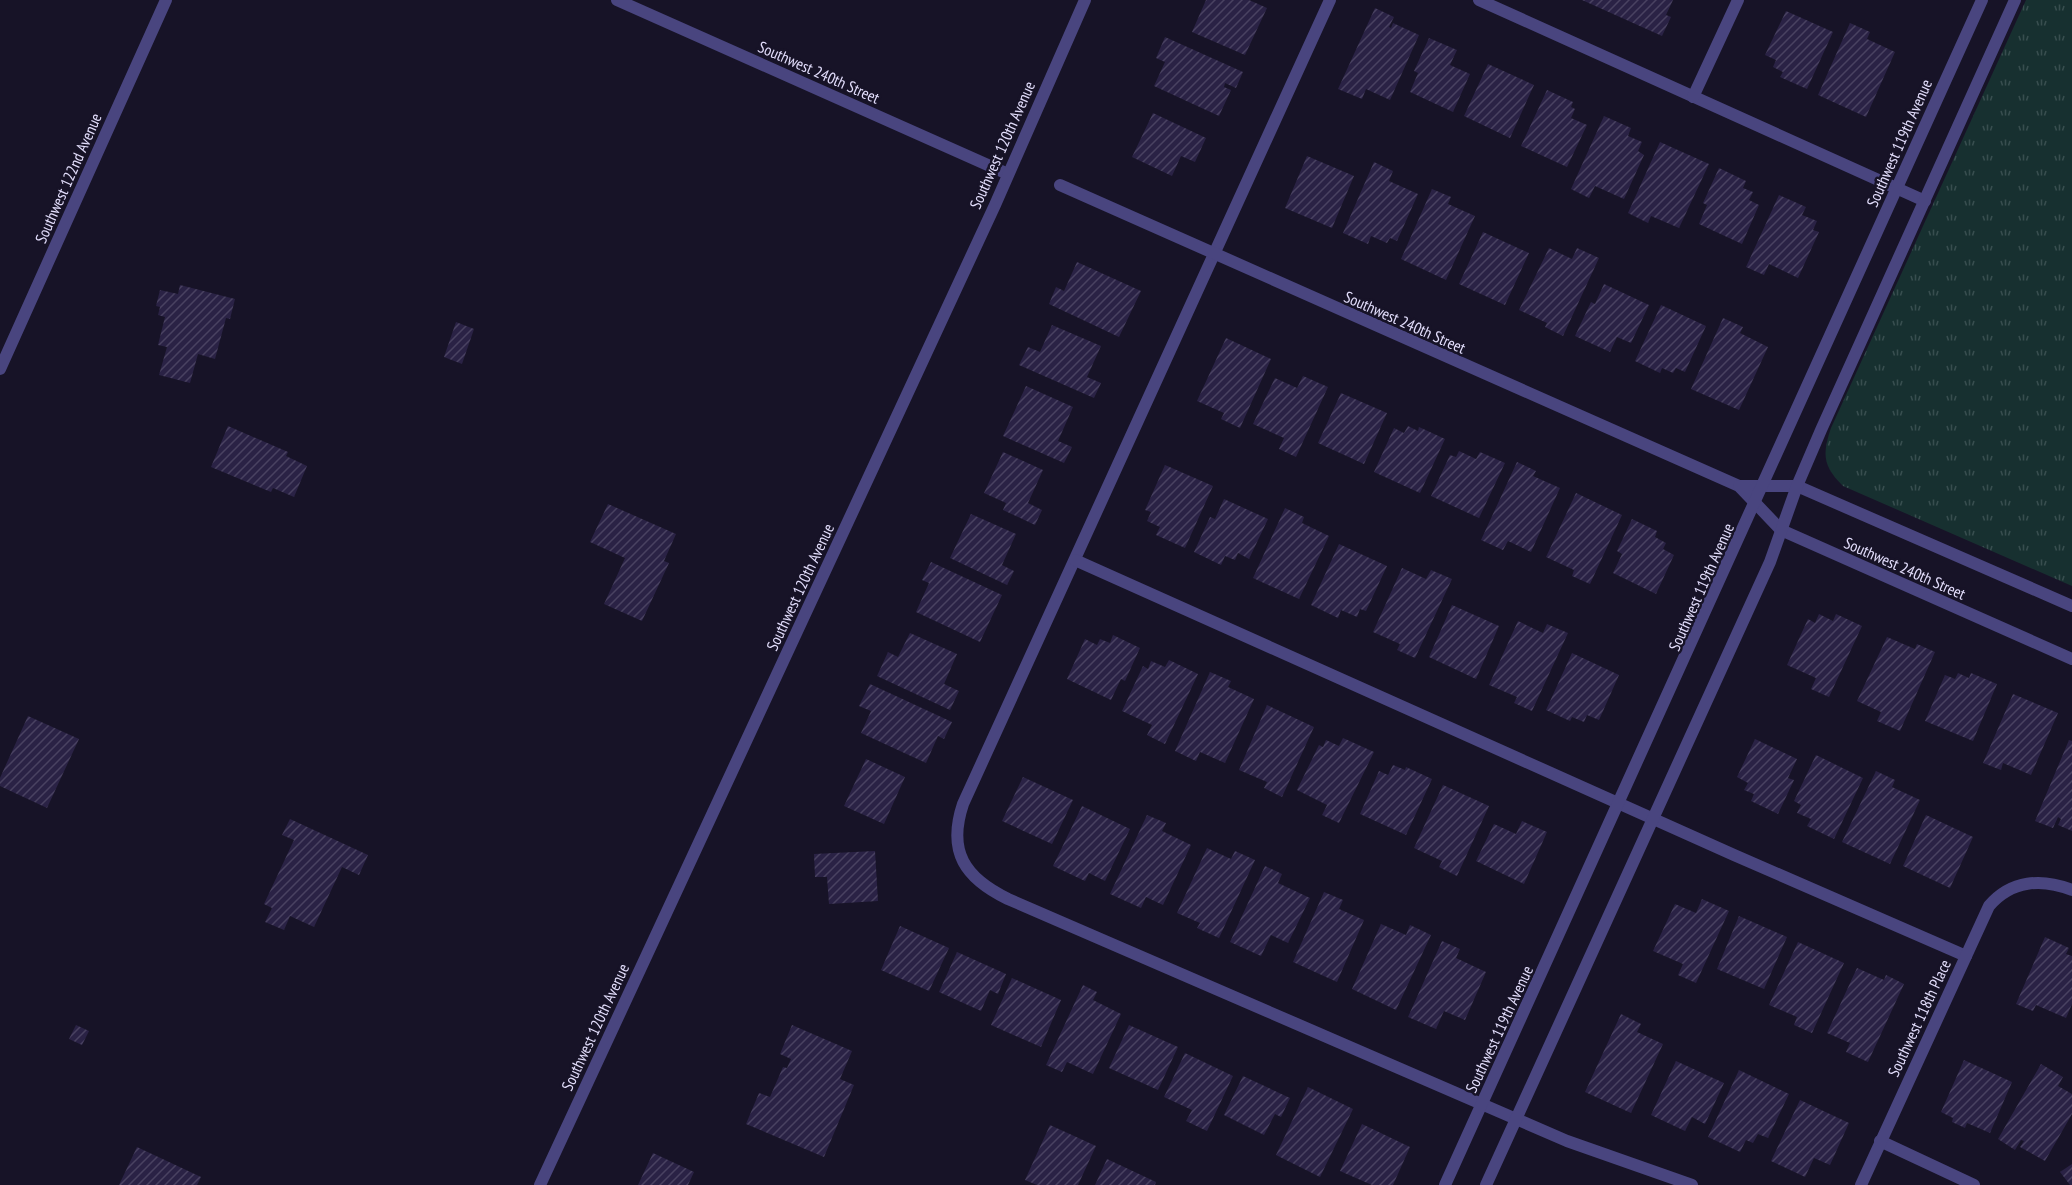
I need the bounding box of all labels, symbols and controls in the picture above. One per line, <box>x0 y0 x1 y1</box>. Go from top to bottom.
street label: Southwest 240th Street <box>755 36 883 108</box>
street label: Southwest 119th Avenue <box>1862 76 1936 210</box>
street label: Southwest 120th Avenue <box>965 78 1039 212</box>
street label: Southwest 122nd Avenue <box>30 110 106 246</box>
street label: Southwest 240th Street <box>1341 286 1469 358</box>
street label: Southwest 120th Avenue <box>762 520 838 654</box>
street label: Southwest 119th Avenue <box>1664 520 1738 654</box>
street label: Southwest 240th Street <box>1841 532 1969 604</box>
street label: Southwest 118th Place <box>1883 956 1955 1080</box>
street label: Southwest 120th Avenue <box>557 960 633 1094</box>
street label: Southwest 119th Avenue <box>1461 962 1537 1096</box>

